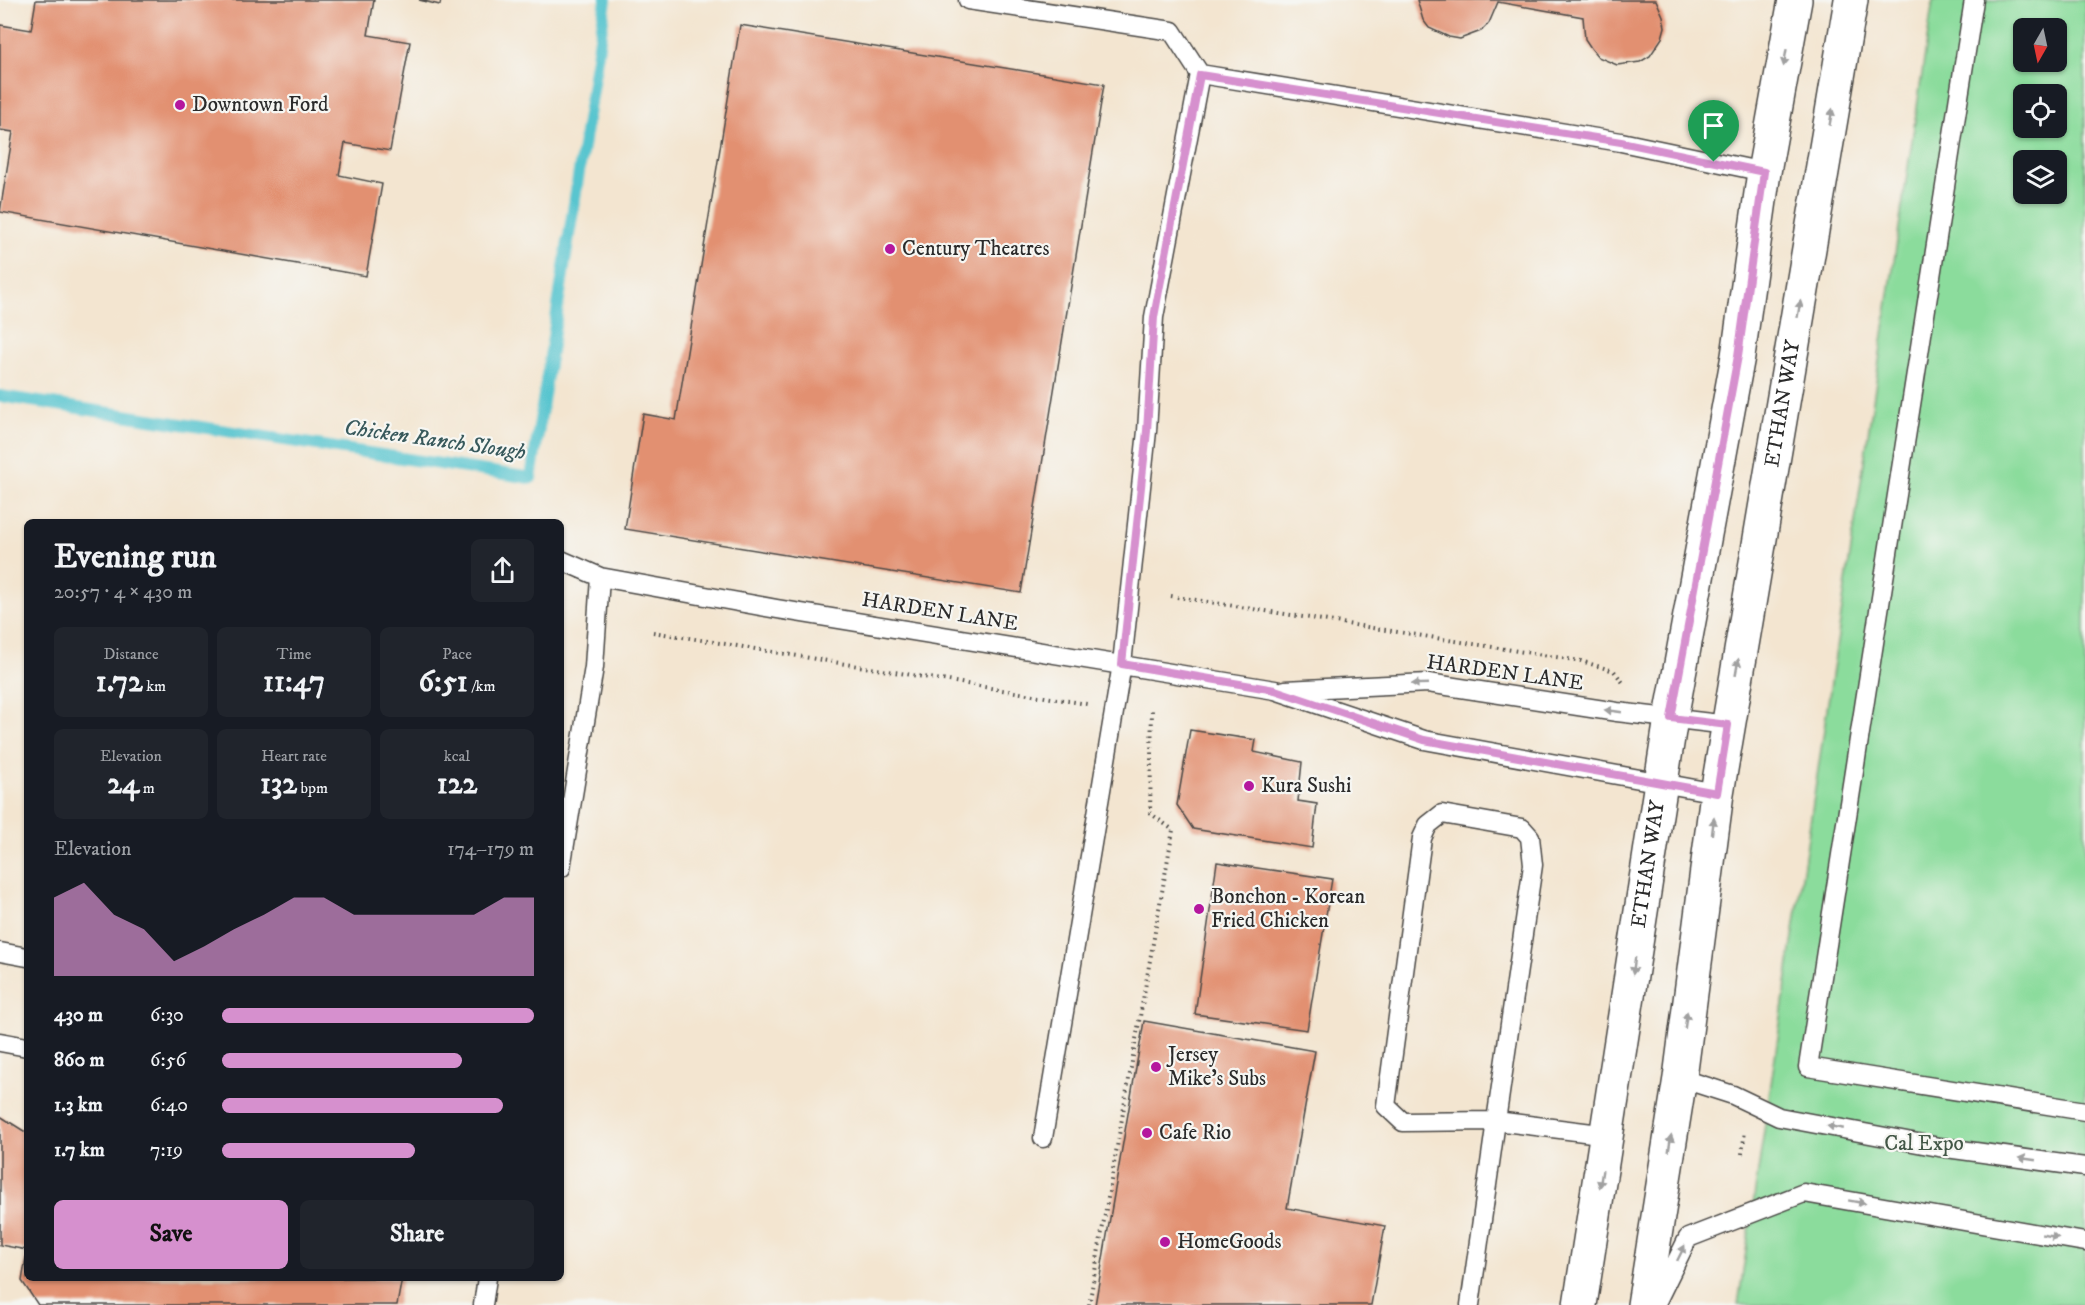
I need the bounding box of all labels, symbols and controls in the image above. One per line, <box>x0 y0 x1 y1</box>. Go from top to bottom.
north arrow <box>2013 18 2067 72</box>
map controls <box>2013 18 2067 204</box>
one-way arrow <box>1780 48 1789 67</box>
button: locate <box>2013 84 2067 138</box>
place label: Downtown Ford <box>192 92 329 118</box>
marker: Downtown Ford <box>173 98 187 112</box>
pin <box>1688 100 1739 162</box>
one-way arrow <box>1827 107 1836 126</box>
icon: arrive <box>1697 109 1730 142</box>
button: layers <box>2013 150 2067 204</box>
place label: Century Theatres <box>902 236 1049 262</box>
marker: Century Theatres <box>883 242 897 256</box>
one-way arrow <box>1794 300 1803 319</box>
street label: ETHAN WAY <box>1759 338 1806 469</box>
water label: Chicken Ranch Slough <box>342 414 528 466</box>
text: Evening run <box>54 537 216 578</box>
button: share <box>471 539 534 602</box>
text: 20:57 · 4 × 430 m <box>54 580 192 605</box>
street label: HARDEN LANE <box>860 587 1020 637</box>
text: Distance <box>103 644 159 664</box>
text: Time <box>277 644 311 664</box>
text: Pace <box>442 644 472 664</box>
street label: HARDEN LANE <box>1425 649 1585 697</box>
one-way arrow <box>1733 657 1742 676</box>
text: 1.72 <box>96 664 143 701</box>
text: 11:47 <box>263 664 325 701</box>
text: 6:51 <box>418 664 468 701</box>
text: km <box>143 676 166 696</box>
text: /km <box>468 676 496 696</box>
one-way arrow <box>1410 679 1429 688</box>
one-way arrow <box>1603 707 1622 716</box>
text: Elevation <box>100 746 162 766</box>
text: Heart rate <box>261 746 327 766</box>
text: kcal <box>444 746 470 766</box>
text: 24 <box>107 766 139 803</box>
text: 132 <box>260 766 297 803</box>
text: 122 <box>437 766 477 803</box>
place label: Kura Sushi <box>1261 773 1352 799</box>
text: m <box>139 778 155 798</box>
text: bpm <box>297 778 328 798</box>
marker: Kura Sushi <box>1242 779 1256 793</box>
street label: ETHAN WAY <box>1626 798 1671 930</box>
one-way arrow <box>1708 817 1717 836</box>
text: Elevation <box>54 837 131 862</box>
text: 174–179 m <box>447 837 534 862</box>
place label: Bonchon - Korean Fried Chicken <box>1211 884 1365 934</box>
marker: Bonchon - Korean Fried Chicken <box>1192 902 1206 916</box>
one-way arrow <box>1630 957 1639 976</box>
text: 430 m <box>54 1003 103 1028</box>
text: 6:30 <box>150 1003 184 1028</box>
one-way arrow <box>1682 1010 1691 1029</box>
place label: Jersey Mike's Subs <box>1166 1042 1266 1092</box>
text: 860 m <box>54 1048 105 1073</box>
text: 6:56 <box>150 1048 186 1073</box>
marker: Jersey Mike's Subs <box>1149 1060 1163 1074</box>
text: 1.3 km <box>54 1093 103 1118</box>
text: 6:40 <box>150 1093 188 1118</box>
place label: Cafe Rio <box>1159 1120 1231 1146</box>
one-way arrow <box>1825 1122 1844 1131</box>
marker: Cafe Rio <box>1140 1126 1154 1140</box>
park label: Cal Expo <box>1884 1131 1964 1157</box>
one-way arrow <box>1665 1134 1674 1153</box>
text: 1.7 km <box>54 1138 105 1163</box>
text: 7:19 <box>150 1138 183 1163</box>
one-way arrow <box>2017 1154 2036 1164</box>
one-way arrow <box>1596 1170 1605 1189</box>
one-way arrow <box>1848 1198 1867 1207</box>
button: Save <box>54 1200 288 1269</box>
button: Share <box>300 1200 534 1269</box>
place label: HomeGoods <box>1177 1229 1282 1255</box>
one-way arrow <box>2040 1231 2059 1240</box>
marker: HomeGoods <box>1158 1235 1172 1249</box>
one-way arrow <box>1676 1244 1686 1261</box>

